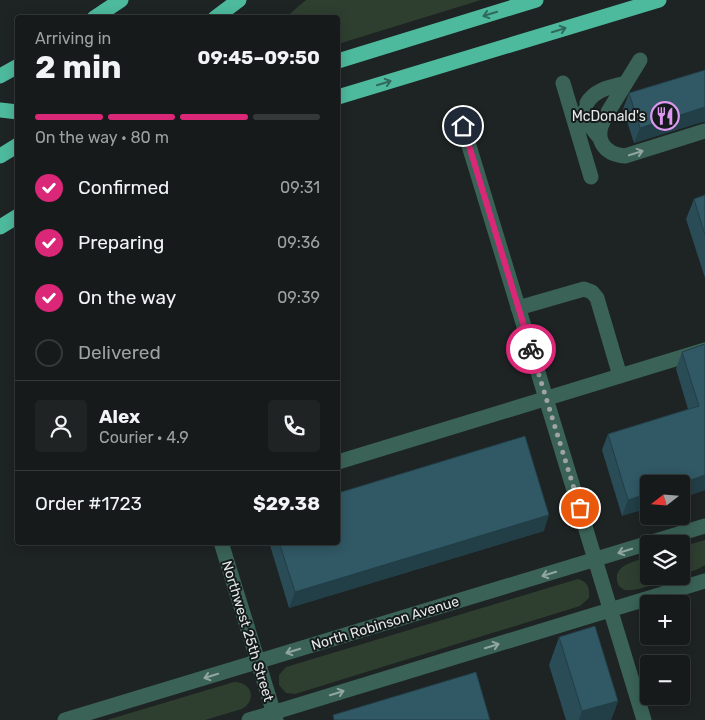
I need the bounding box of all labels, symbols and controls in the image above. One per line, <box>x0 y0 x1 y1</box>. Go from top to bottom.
one-way arrow <box>482 10 498 20</box>
one-way arrow <box>550 25 566 35</box>
text: Arriving in <box>35 29 111 48</box>
text: 09:45–09:50 <box>197 46 320 69</box>
text: 2 min <box>35 48 122 86</box>
one-way arrow <box>376 77 392 87</box>
restaurant icon: McDonald's <box>650 101 680 131</box>
pin <box>442 105 484 147</box>
place label: McDonald's <box>572 108 646 125</box>
icon: home <box>449 112 477 140</box>
text: On the way · 80 m <box>35 128 169 147</box>
one-way arrow <box>627 147 643 157</box>
icon: check <box>35 174 63 202</box>
text: Confirmed <box>78 176 169 199</box>
text: 09:31 <box>280 178 320 197</box>
icon: check <box>35 229 63 257</box>
text: Preparing <box>78 231 164 254</box>
text: 09:36 <box>277 233 320 252</box>
icon: check <box>35 284 63 312</box>
text: On the way <box>78 286 176 309</box>
text: 09:39 <box>277 288 320 307</box>
courier <box>506 324 556 374</box>
icon: bike <box>517 335 545 363</box>
text: Delivered <box>78 341 161 364</box>
button: person <box>35 400 87 452</box>
button: phone <box>268 400 320 452</box>
text: Alex <box>99 405 140 428</box>
text: Courier · 4.9 <box>99 428 189 447</box>
north arrow <box>640 475 690 525</box>
map controls <box>640 475 690 705</box>
pin <box>559 487 601 529</box>
text: Order #1723 <box>35 492 142 515</box>
text: $29.38 <box>253 492 320 515</box>
icon: bag <box>566 494 594 522</box>
button: layers <box>640 535 690 585</box>
one-way arrow <box>617 546 633 556</box>
street label: Northwest 25th Street <box>218 559 277 704</box>
one-way arrow <box>541 569 557 579</box>
street label: North Robinson Avenue <box>309 593 461 654</box>
button: + <box>640 595 690 645</box>
one-way arrow <box>484 641 500 650</box>
one-way arrow <box>285 647 301 657</box>
button: − <box>640 655 690 705</box>
one-way arrow <box>203 672 219 682</box>
one-way arrow <box>329 688 345 698</box>

